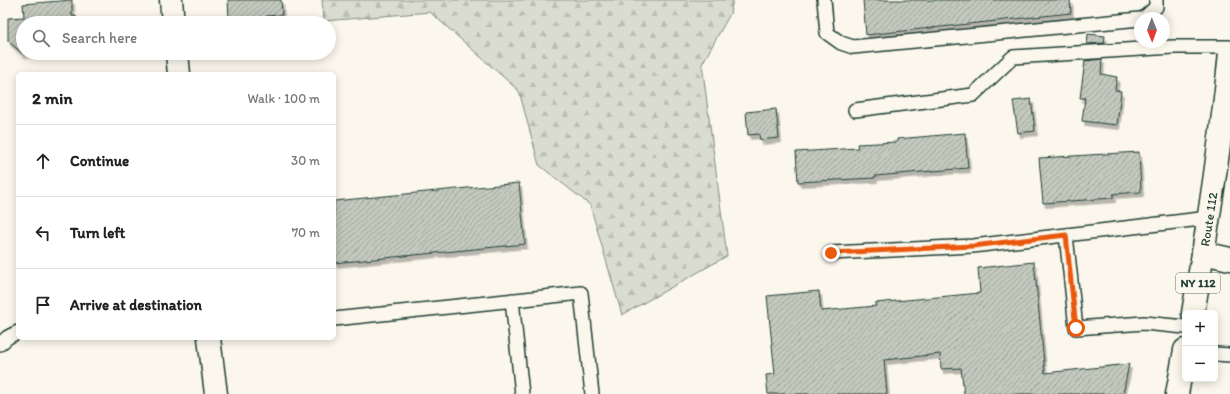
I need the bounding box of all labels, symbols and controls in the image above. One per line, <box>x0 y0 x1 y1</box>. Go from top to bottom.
north arrow <box>1134 12 1170 48</box>
search box <box>16 16 336 60</box>
icon: search <box>30 27 52 49</box>
text: Search here <box>62 29 137 47</box>
text: 2 min <box>32 88 72 108</box>
text: Walk · 100 m <box>247 91 320 106</box>
icon: ahead <box>32 150 54 172</box>
text: Continue <box>70 152 129 170</box>
text: 30 m <box>291 153 320 168</box>
street label: Route 112 <box>1197 191 1220 247</box>
icon: left <box>32 222 54 244</box>
text: Turn left <box>70 224 125 242</box>
text: 70 m <box>292 225 320 240</box>
route end <box>822 244 840 262</box>
road number: NY 112 <box>1176 273 1220 293</box>
icon: arrive <box>32 294 54 316</box>
text: Arrive at destination <box>70 296 202 314</box>
map controls <box>1182 310 1218 382</box>
button: + <box>1182 310 1218 346</box>
route start <box>1067 319 1085 337</box>
button: − <box>1182 346 1218 382</box>

